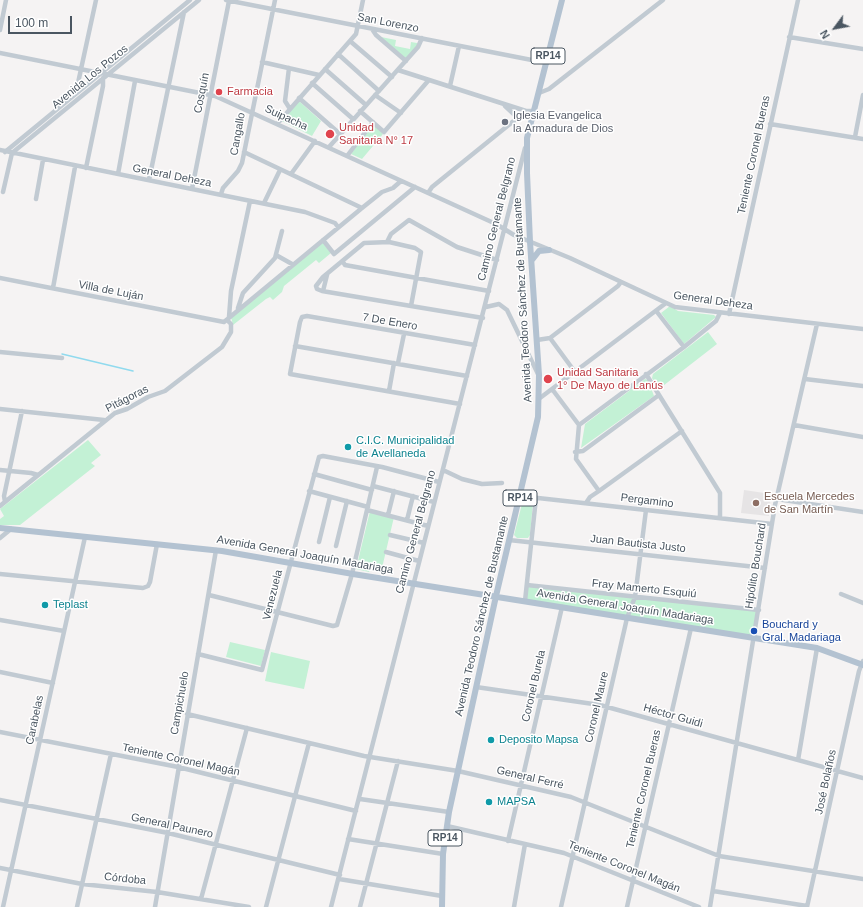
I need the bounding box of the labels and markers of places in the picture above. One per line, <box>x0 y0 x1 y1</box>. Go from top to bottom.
place label: Farmacia <box>227 85 273 99</box>
marker: Farmacia <box>214 87 224 97</box>
place label: Iglesia Evangelica la Armadura de Dios <box>513 109 613 135</box>
marker: Iglesia Evangelica la Armadura de Dios <box>500 117 510 127</box>
place label: Unidad Sanitaria N° 17 <box>339 121 413 147</box>
marker: Unidad Sanitaria N° 17 <box>324 128 336 140</box>
place label: Unidad Sanitaria 1° De Mayo de Lanús <box>557 366 663 392</box>
marker: Unidad Sanitaria 1° De Mayo de Lanús <box>542 373 554 385</box>
place label: C.I.C. Municipalidad de Avellaneda <box>356 434 454 460</box>
marker: C.I.C. Municipalidad de Avellaneda <box>343 442 353 452</box>
place label: Escuela Mercedes de San Martín <box>764 490 854 516</box>
marker: Escuela Mercedes de San Martín <box>751 498 761 508</box>
place label: Teplast <box>53 598 88 612</box>
marker: Teplast <box>40 600 50 610</box>
place label: Bouchard y Gral. Madariaga <box>762 618 841 644</box>
marker: Bouchard y Gral. Madariaga <box>749 626 759 636</box>
place label: Deposito Mapsa <box>499 733 578 747</box>
marker: Deposito Mapsa <box>486 735 496 745</box>
place label: MAPSA <box>497 795 536 809</box>
marker: MAPSA <box>484 797 494 807</box>

